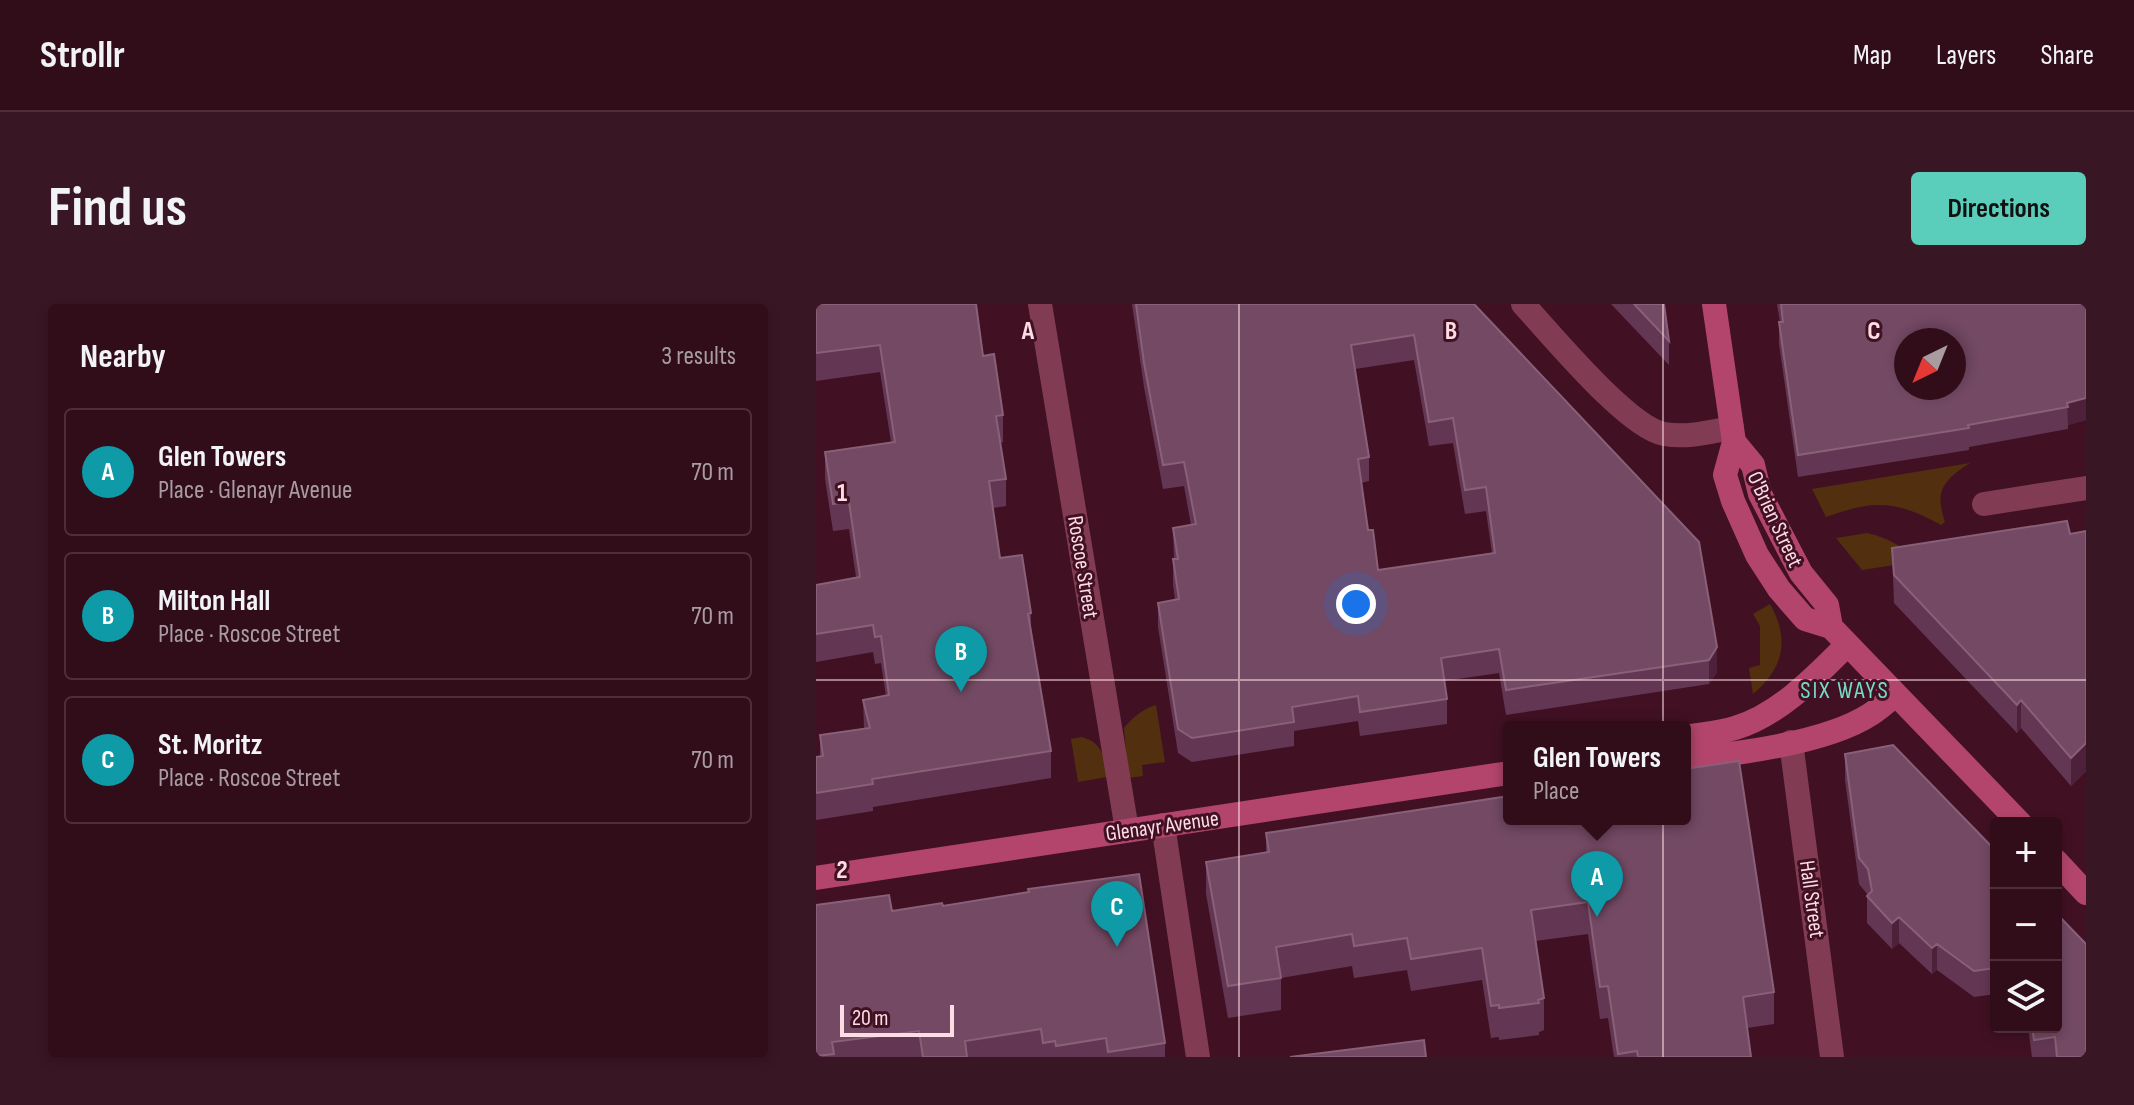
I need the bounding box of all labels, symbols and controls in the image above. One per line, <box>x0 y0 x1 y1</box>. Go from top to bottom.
text: Strollr <box>40 33 125 78</box>
text: Map <box>1853 39 1892 72</box>
text: Layers <box>1936 39 1996 72</box>
text: Share <box>2040 39 2094 72</box>
button: Directions <box>1911 172 2086 245</box>
text: Find us <box>48 175 187 242</box>
text: A <box>1021 316 1035 347</box>
text: B <box>1445 316 1457 347</box>
text: C <box>1867 316 1881 347</box>
north arrow <box>1894 328 1966 400</box>
text: Nearby <box>80 336 166 377</box>
text: 3 results <box>661 341 736 372</box>
text: Glen Towers <box>158 439 286 475</box>
text: A <box>102 457 114 488</box>
text: 70 m <box>691 457 734 488</box>
street label: O'Brien Street <box>1741 467 1809 572</box>
text: Place · Glenayr Avenue <box>158 475 352 506</box>
text: 1 <box>837 478 847 509</box>
street label: Roscoe Street <box>1061 514 1104 621</box>
text: Milton Hall <box>158 583 270 619</box>
your location <box>1336 584 1376 624</box>
text: B <box>102 601 114 632</box>
text: 70 m <box>691 601 734 632</box>
text: Place · Roscoe Street <box>158 619 340 650</box>
pin: B <box>935 626 987 692</box>
district label: SIX WAYS <box>1800 676 1890 705</box>
popup <box>1503 721 1691 825</box>
text: St. Moritz <box>158 727 262 763</box>
text: Glen Towers <box>1533 740 1661 776</box>
text: C <box>101 745 115 776</box>
text: 70 m <box>691 745 734 776</box>
text: Place · Roscoe Street <box>158 763 340 794</box>
text: Place <box>1533 776 1579 807</box>
street label: Glenayr Avenue <box>1104 805 1220 848</box>
map controls <box>1990 817 2062 1033</box>
button: + <box>1990 817 2062 889</box>
pin: A <box>1571 851 1623 917</box>
text: 2 <box>836 855 848 886</box>
street label: Hall Street <box>1793 859 1830 940</box>
pin: C <box>1091 881 1143 947</box>
button: − <box>1990 889 2062 961</box>
button: layers <box>1990 961 2062 1033</box>
scale bar <box>840 1001 954 1037</box>
text: 20 m <box>852 1005 889 1032</box>

